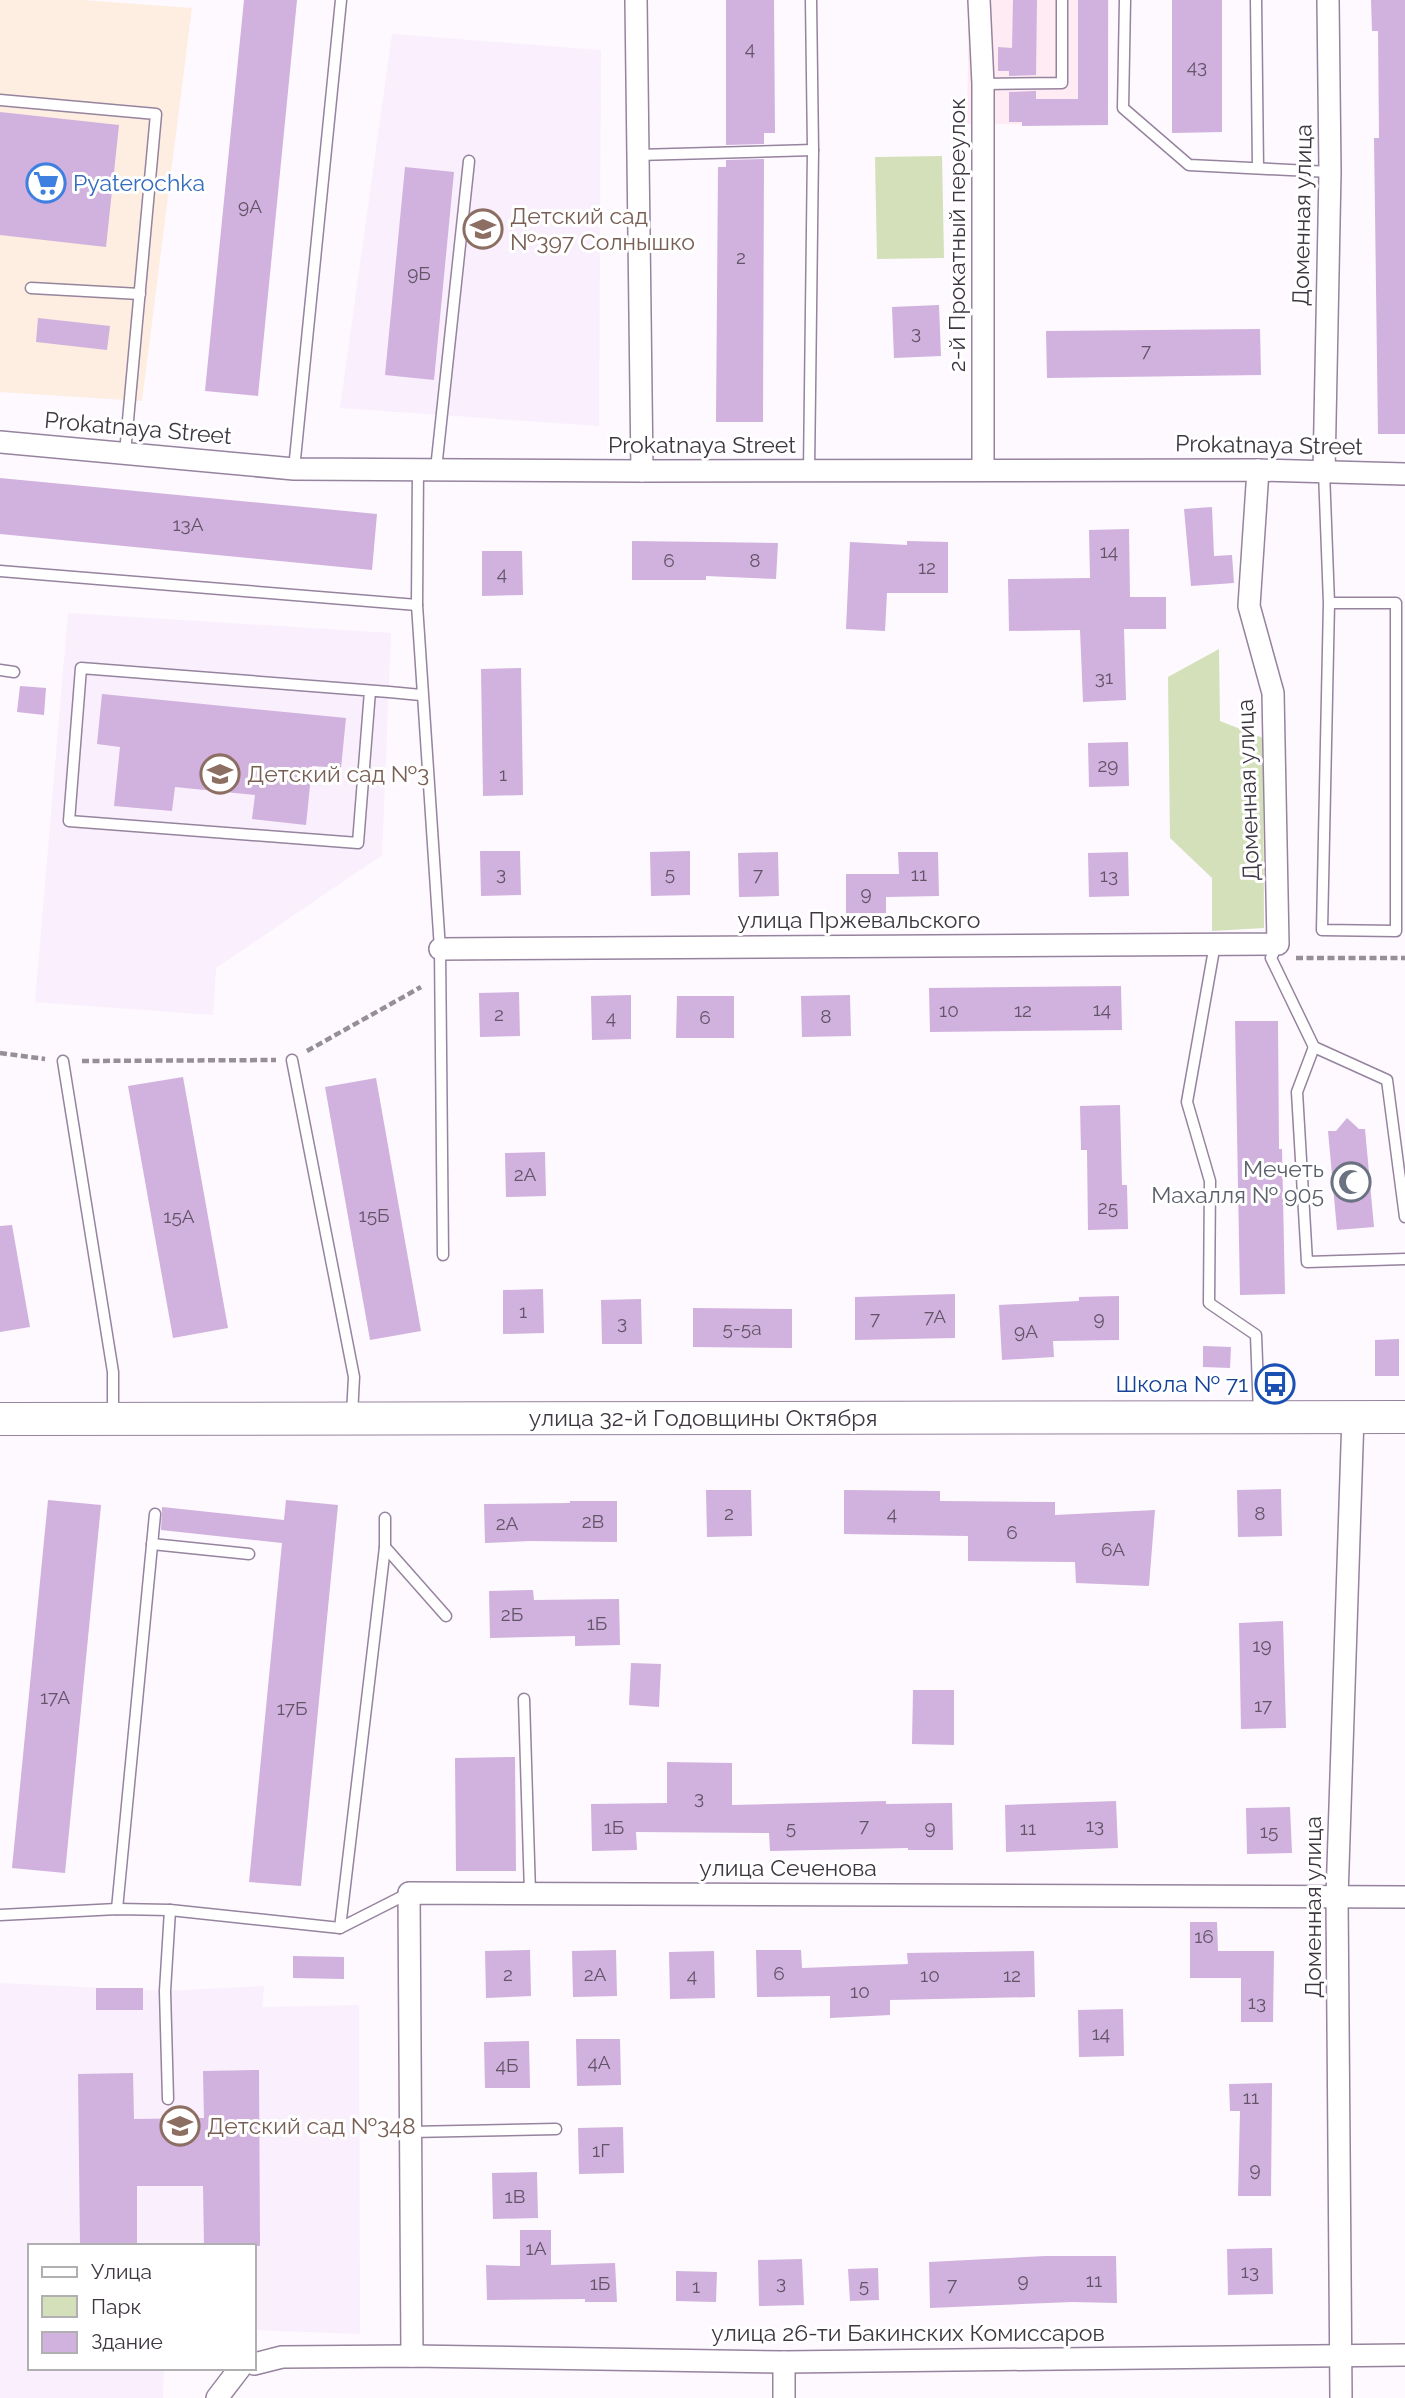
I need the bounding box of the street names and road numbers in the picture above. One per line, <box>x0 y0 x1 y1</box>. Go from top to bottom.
street label: 2-й Прокатный переулок <box>943 98 970 372</box>
street label: Доменная улица <box>1286 124 1317 306</box>
street label: Prokatnaya Street <box>43 406 233 449</box>
street label: Prokatnaya Street <box>1175 429 1363 460</box>
street label: Prokatnaya Street <box>608 431 796 458</box>
street label: Доменная улица <box>1231 699 1264 881</box>
street label: улица Пржевальского <box>738 906 981 933</box>
street label: улица 32-й Годовщины Октября <box>529 1404 877 1431</box>
street label: Доменная улица <box>1299 1816 1326 1998</box>
street label: улица Сеченова <box>699 1854 877 1881</box>
street label: улица 26-ти Бакинских Комиссаров <box>711 2319 1105 2346</box>

